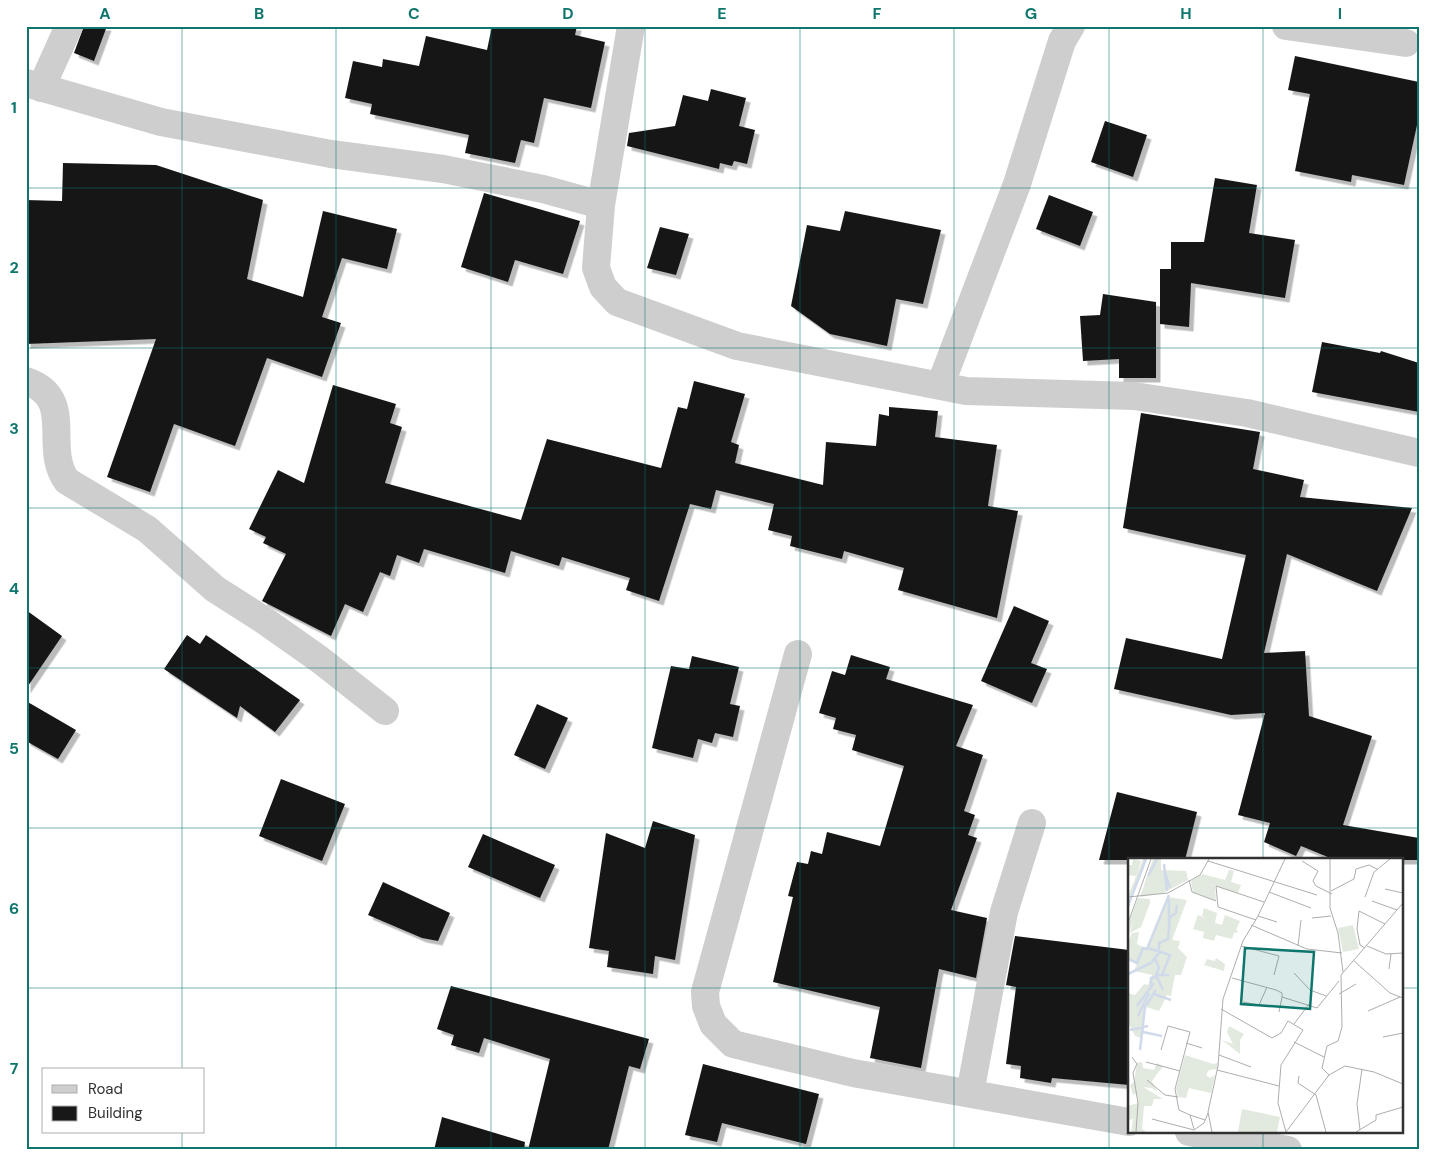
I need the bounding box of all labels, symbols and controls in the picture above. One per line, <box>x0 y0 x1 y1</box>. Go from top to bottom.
text: A <box>99 3 111 24</box>
text: B <box>254 3 264 24</box>
text: C <box>408 3 420 24</box>
text: D <box>562 3 574 24</box>
text: E <box>717 3 727 24</box>
text: F <box>873 3 882 24</box>
text: G <box>1025 3 1037 24</box>
text: H <box>1180 3 1192 24</box>
text: I <box>1338 3 1342 24</box>
text: 1 <box>11 97 17 118</box>
text: 2 <box>9 257 19 278</box>
text: 3 <box>9 418 19 439</box>
text: 4 <box>9 578 19 599</box>
text: 5 <box>9 738 19 759</box>
inset map <box>1128 858 1402 1134</box>
text: 6 <box>9 898 19 919</box>
text: 7 <box>10 1058 19 1079</box>
legend <box>42 1068 205 1134</box>
text: Road <box>88 1079 123 1099</box>
text: Building <box>88 1103 143 1123</box>

